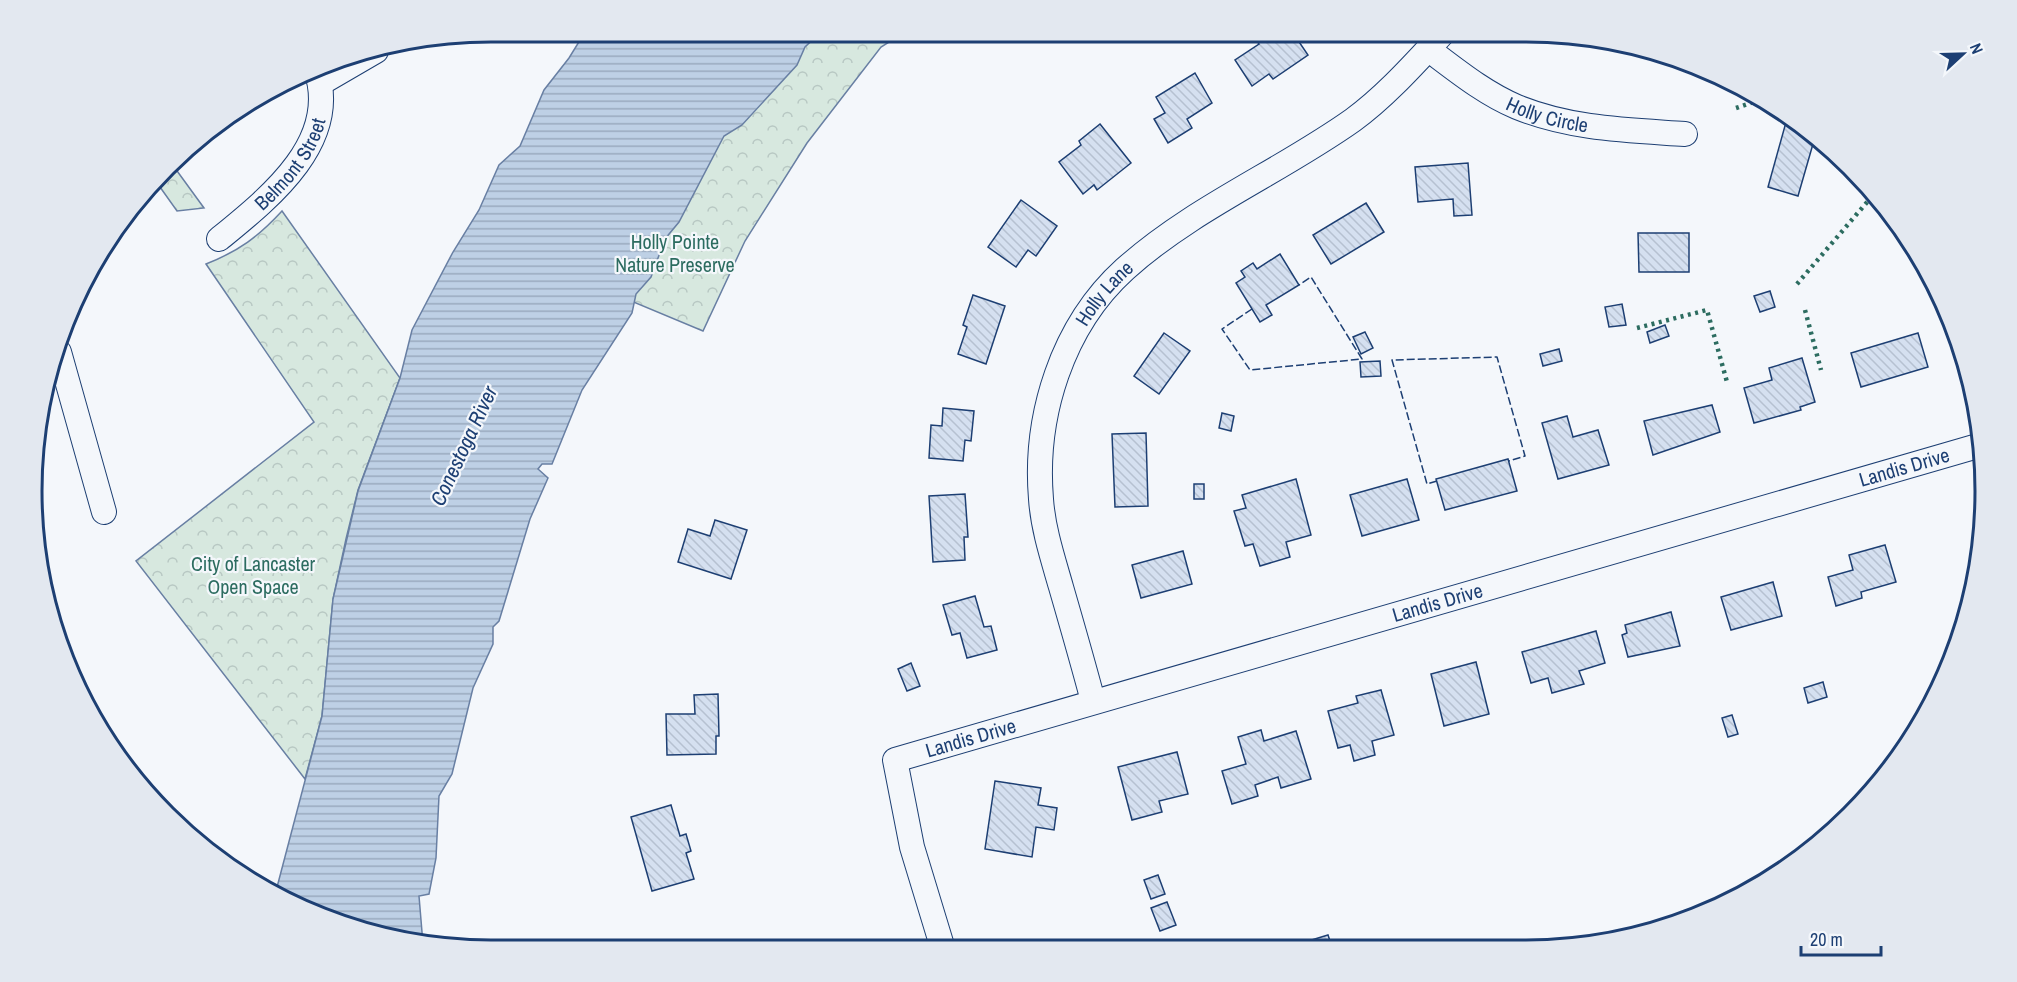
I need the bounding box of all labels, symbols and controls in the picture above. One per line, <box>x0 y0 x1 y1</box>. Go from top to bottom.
north arrow <box>1933 24 1993 84</box>
text: N <box>1965 40 1989 57</box>
street label: Holly Circle <box>1502 90 1590 139</box>
street label: Belmont Street <box>248 115 332 216</box>
park label: Holly Pointe Nature Preserve <box>615 228 735 278</box>
street label: Holly Lane <box>1068 254 1139 331</box>
water label: Conestoga River <box>423 380 505 510</box>
street label: Landis Drive <box>1856 441 1952 493</box>
park label: City of Lancaster Open Space <box>191 550 316 600</box>
street label: Landis Drive <box>1389 576 1486 628</box>
street label: Landis Drive <box>922 712 1019 764</box>
scale bar <box>1801 919 1880 957</box>
text: 20 m <box>1810 927 1843 952</box>

